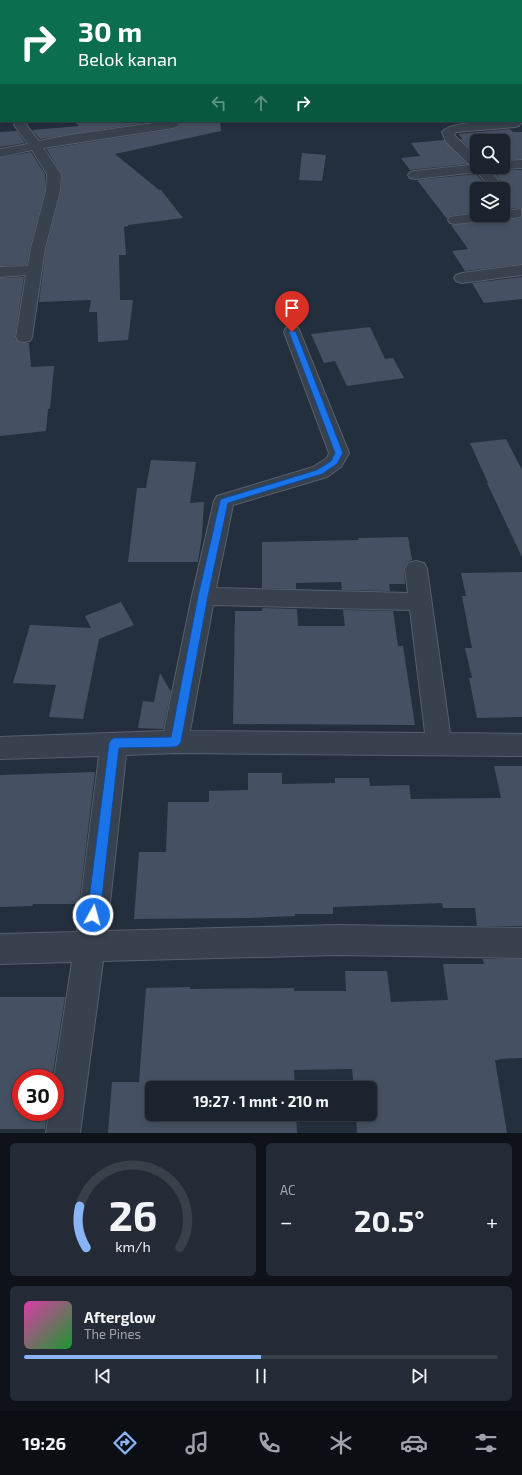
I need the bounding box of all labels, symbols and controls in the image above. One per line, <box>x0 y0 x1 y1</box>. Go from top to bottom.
text: 30 m <box>78 14 142 48</box>
icon: right <box>12 16 64 68</box>
text: Belok kanan <box>78 48 177 70</box>
icon: left <box>208 92 230 114</box>
icon: ahead <box>250 92 272 114</box>
icon: right <box>292 92 314 114</box>
map controls <box>470 134 510 222</box>
button: search <box>470 134 510 174</box>
button: layers <box>470 182 510 222</box>
pin <box>275 291 309 332</box>
icon: arrive <box>281 297 303 319</box>
position arrow <box>72 894 114 936</box>
speed limit sign: 30 <box>12 1069 64 1121</box>
text: 19:27 · 1 mnt · 210 m <box>193 1092 329 1110</box>
text: AC <box>280 1182 295 1198</box>
text: 26 <box>109 1188 157 1238</box>
text: 20.5° <box>354 1202 425 1238</box>
text: − <box>280 1208 293 1234</box>
text: + <box>486 1208 498 1234</box>
text: km/h <box>115 1237 151 1254</box>
text: Afterglow <box>84 1308 156 1326</box>
text: The Pines <box>84 1326 141 1342</box>
icon: previous <box>92 1365 114 1387</box>
icon: pause <box>250 1365 272 1387</box>
icon: next <box>408 1365 430 1387</box>
icon: directions <box>111 1429 139 1457</box>
icon: music <box>183 1429 211 1457</box>
icon: phone <box>255 1429 283 1457</box>
icon: climate <box>327 1429 355 1457</box>
icon: car <box>400 1429 428 1457</box>
icon: filters <box>472 1429 500 1457</box>
text: 19:26 <box>22 1432 66 1454</box>

